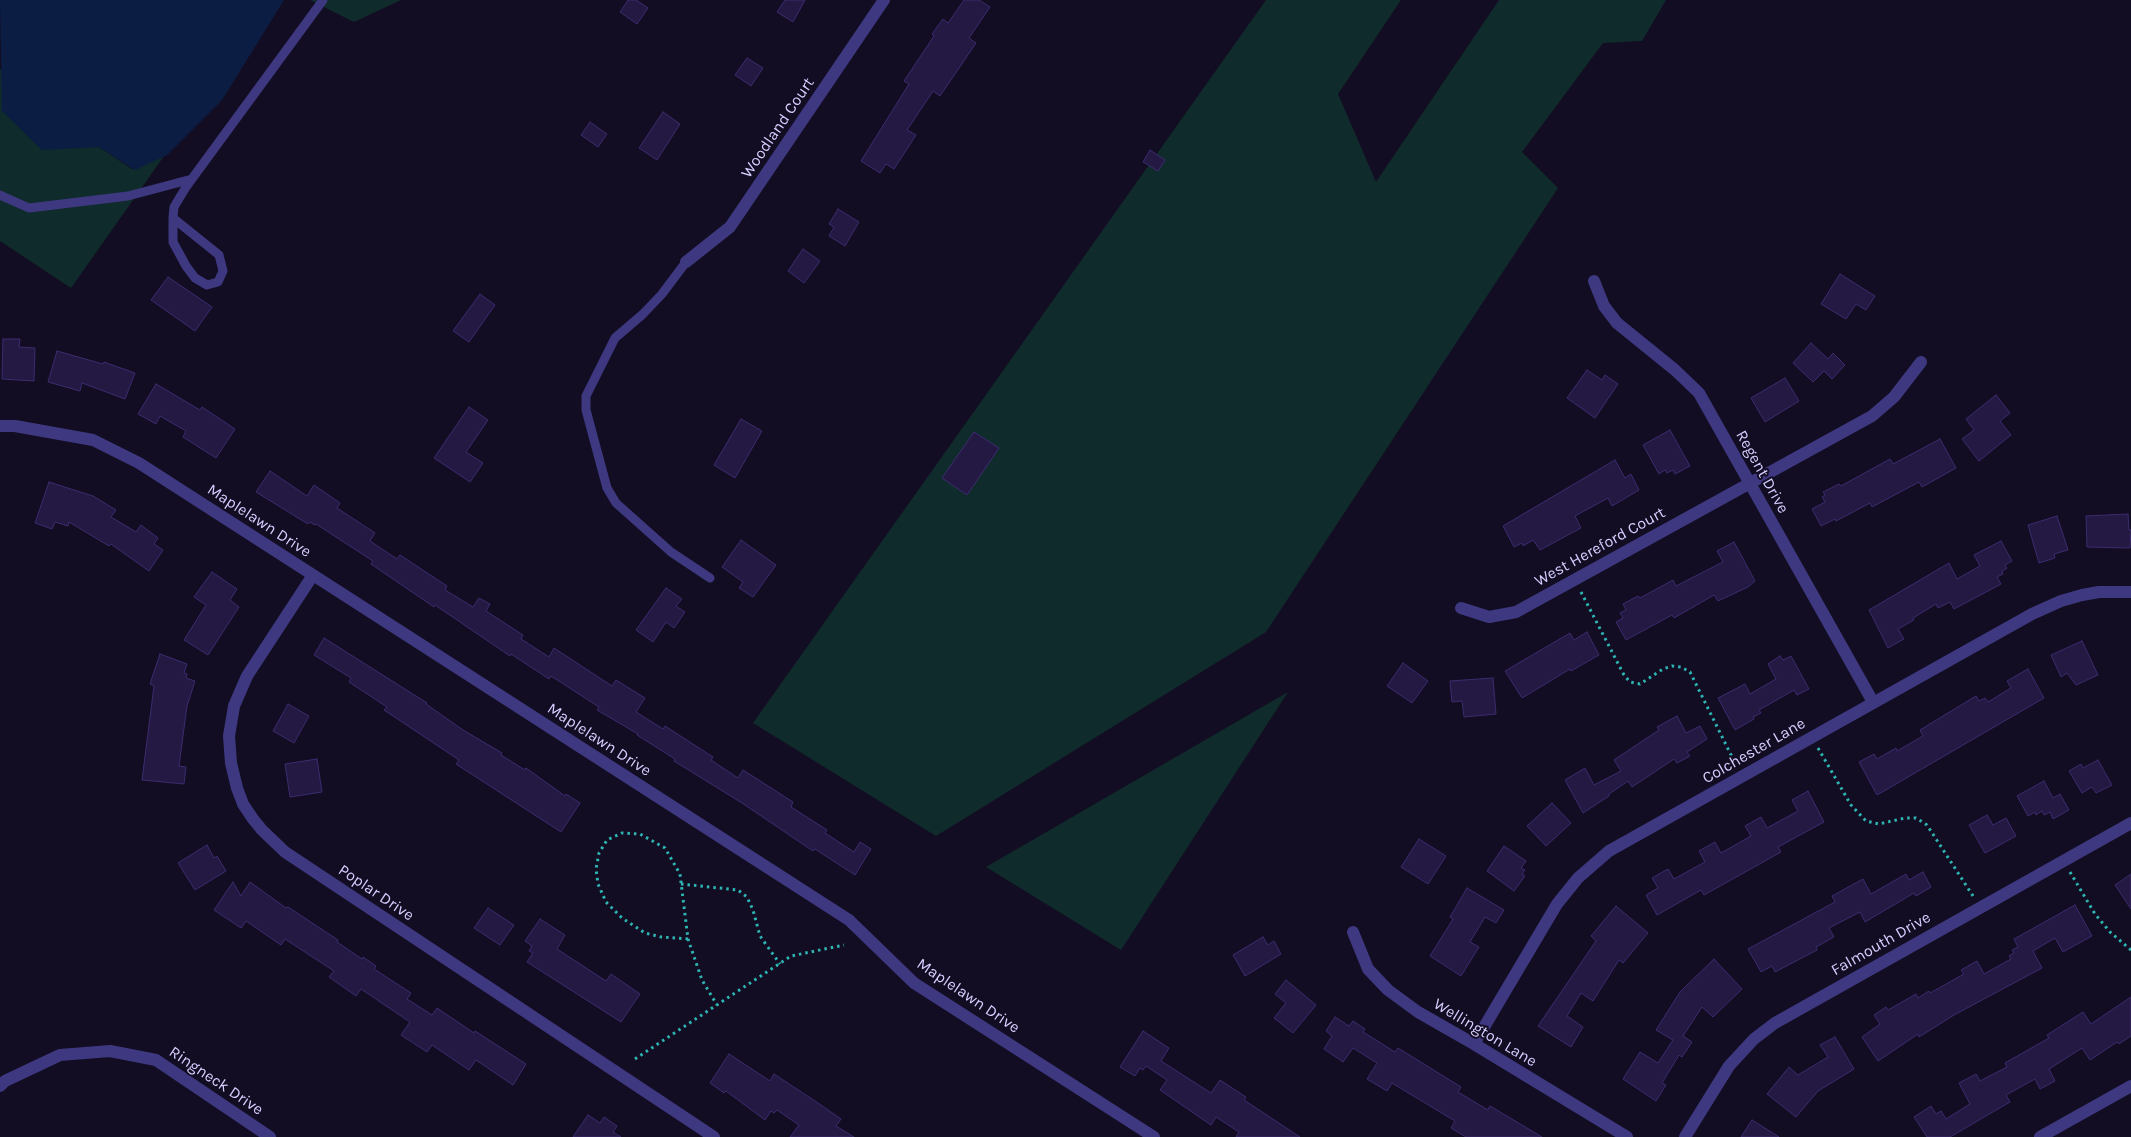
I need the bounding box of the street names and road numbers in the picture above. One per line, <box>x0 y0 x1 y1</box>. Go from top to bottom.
street label: Woodland Court <box>737 74 819 182</box>
street label: Regent Drive <box>1731 427 1793 517</box>
street label: Maplelawn Drive <box>203 480 315 562</box>
street label: West Hereford Court <box>1531 503 1669 591</box>
street label: Maplelawn Drive <box>543 699 655 781</box>
street label: Colchester Lane <box>1699 714 1809 788</box>
street label: Poplar Drive <box>334 861 418 925</box>
street label: Falmouth Drive <box>1828 908 1934 980</box>
street label: Maplelawn Drive <box>913 954 1023 1038</box>
street label: Wellington Lane <box>1430 995 1540 1071</box>
street label: Ringneck Drive <box>165 1042 267 1120</box>

